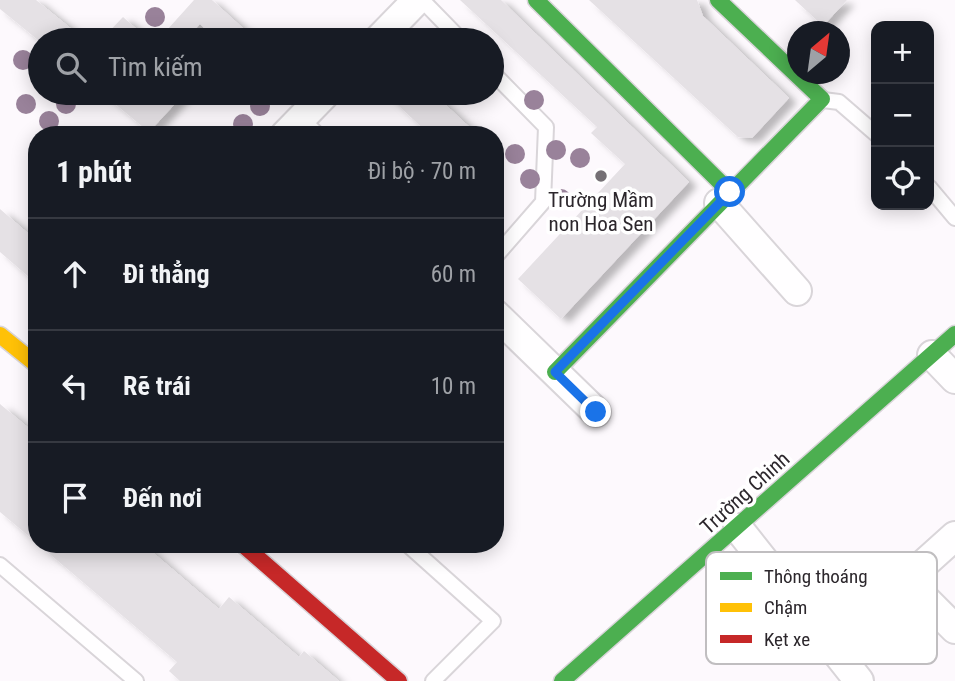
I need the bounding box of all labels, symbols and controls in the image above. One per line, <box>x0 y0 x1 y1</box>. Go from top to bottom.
north arrow <box>787 21 850 84</box>
map controls <box>871 21 934 210</box>
button: + <box>871 21 934 84</box>
search box <box>28 28 504 105</box>
icon: search <box>52 48 90 86</box>
text: Tìm kiếm <box>108 52 203 82</box>
button: − <box>871 84 934 147</box>
button: locate <box>871 147 934 210</box>
text: 1 phút <box>56 154 132 189</box>
text: Đi bộ · 70 m <box>368 158 476 185</box>
marker: Trường Mầm non Hoa Sen <box>593 168 609 184</box>
route start <box>714 176 745 207</box>
place label: Trường Mầm non Hoa Sen <box>548 188 654 236</box>
icon: ahead <box>56 255 94 293</box>
text: Đi thẳng <box>123 259 210 289</box>
text: 60 m <box>431 261 476 288</box>
icon: left <box>56 367 94 405</box>
text: Rẽ trái <box>123 371 191 401</box>
text: 10 m <box>431 373 476 400</box>
route end <box>580 396 611 427</box>
street label: Trường Chinh <box>696 447 794 539</box>
icon: arrive <box>56 479 94 517</box>
text: Đến nơi <box>123 483 202 513</box>
legend <box>706 552 937 664</box>
text: Thông thoáng <box>764 565 868 588</box>
text: Chậm <box>764 596 807 619</box>
text: Kẹt xe <box>764 628 810 651</box>

